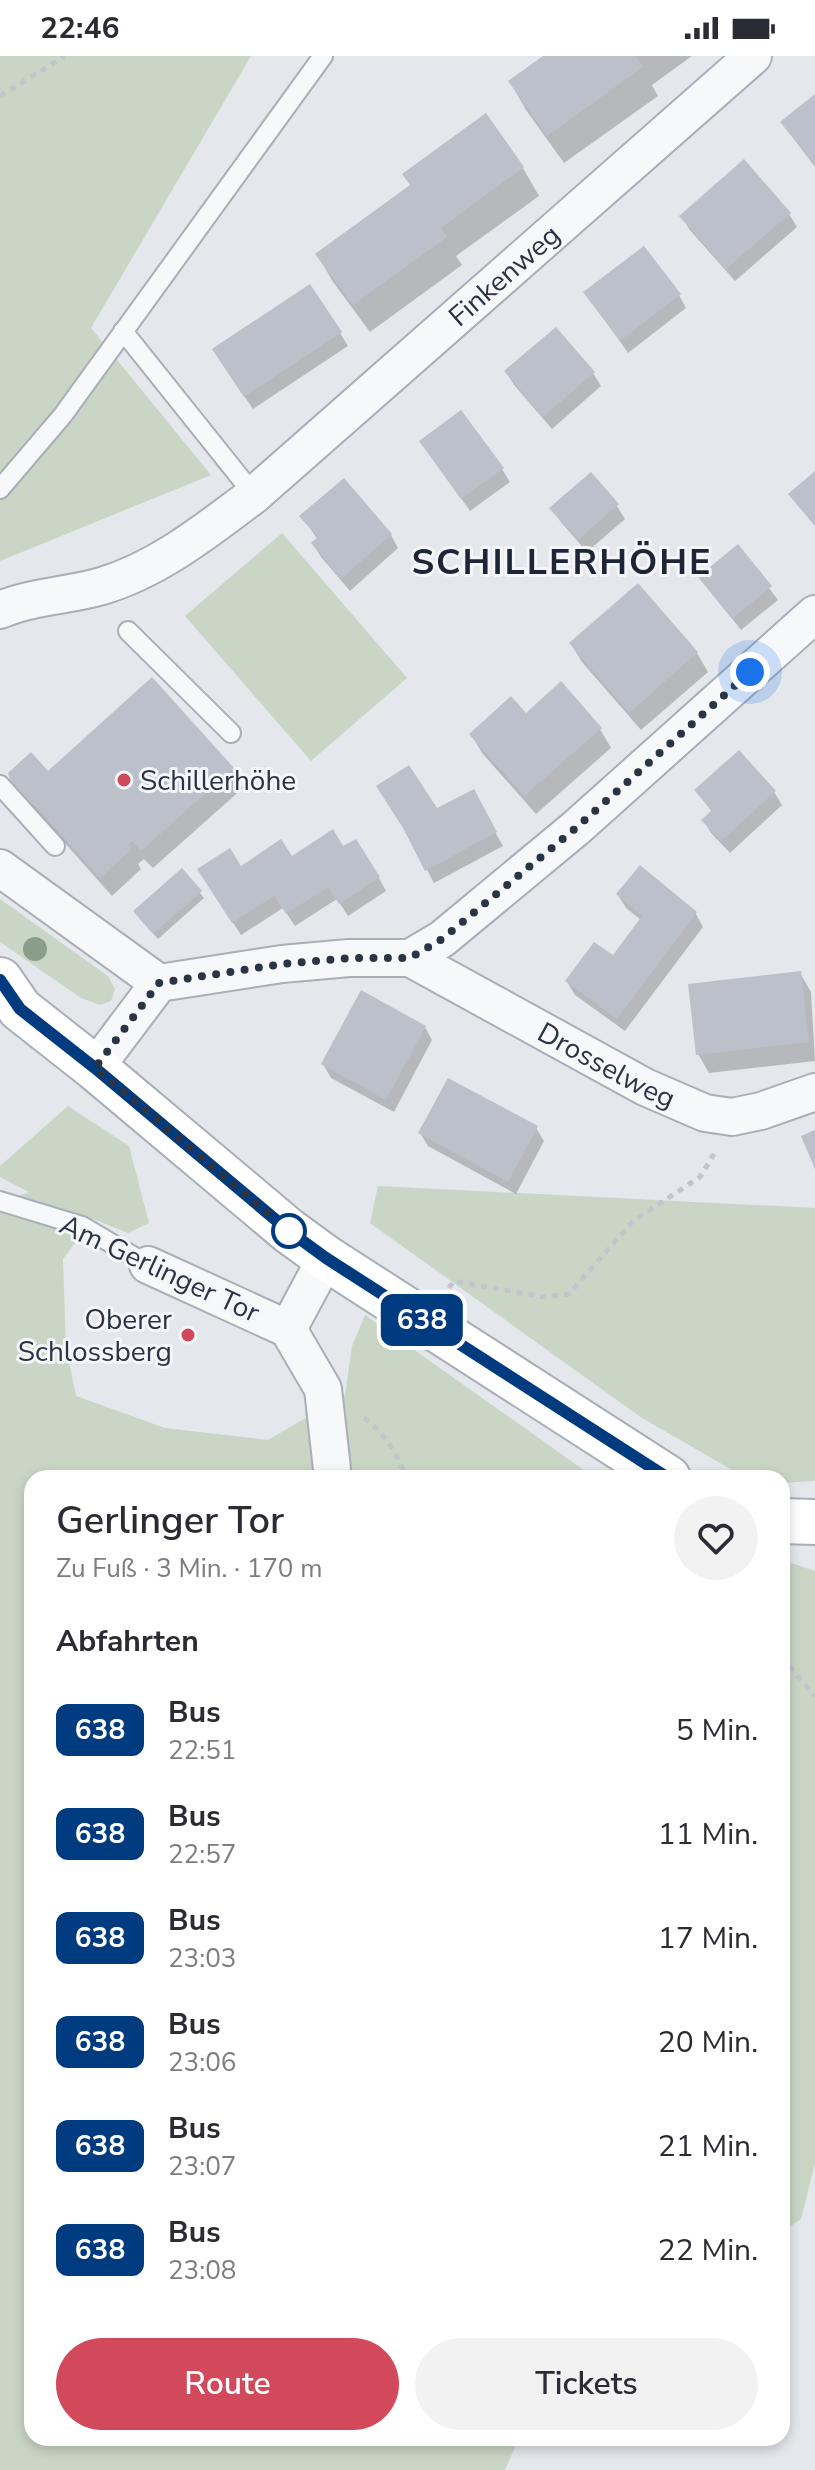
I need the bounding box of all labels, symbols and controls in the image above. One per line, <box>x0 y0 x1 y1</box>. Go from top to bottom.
text: 22:46 <box>40 8 119 49</box>
street label: Finkenweg <box>441 216 568 335</box>
district label: SCHILLERHÖHE <box>411 538 713 587</box>
your location <box>730 652 770 692</box>
place label: Schillerhöhe <box>140 762 296 800</box>
marker: Schillerhöhe <box>115 771 133 789</box>
street label: Drosselweg <box>531 1014 681 1118</box>
street label: Am Gerlinger Tor <box>54 1206 266 1332</box>
unlabelled marker <box>272 1214 306 1248</box>
line badge: 638 <box>376 1294 468 1346</box>
place label: Oberer Schlossberg <box>18 1301 172 1371</box>
text: 638 <box>397 1301 447 1339</box>
marker: Oberer Schlossberg <box>179 1326 197 1344</box>
text: Gerlinger Tor <box>56 1495 284 1546</box>
button: heart <box>674 1496 758 1580</box>
text: Zu Fuß · 3 Min. · 170 m <box>56 1551 322 1586</box>
text: Abfahrten <box>56 1621 199 1662</box>
text: Bus <box>168 1692 221 1733</box>
text: 5 Min. <box>676 1710 758 1751</box>
text: 638 <box>75 1711 125 1749</box>
text: 22:51 <box>168 1733 236 1768</box>
text: Bus <box>168 1796 221 1837</box>
text: 11 Min. <box>658 1814 758 1855</box>
text: 638 <box>75 1815 125 1853</box>
text: 22:57 <box>168 1837 236 1872</box>
text: Bus <box>168 1900 221 1941</box>
text: 17 Min. <box>658 1918 758 1959</box>
text: 638 <box>75 1919 125 1957</box>
text: 23:03 <box>168 1941 236 1976</box>
text: Bus <box>168 2004 221 2045</box>
text: 20 Min. <box>658 2022 758 2063</box>
text: 638 <box>75 2023 125 2061</box>
text: 23:06 <box>168 2045 236 2080</box>
text: Bus <box>168 2108 221 2149</box>
text: 21 Min. <box>658 2126 758 2167</box>
text: 638 <box>75 2127 125 2165</box>
text: 23:07 <box>168 2149 236 2184</box>
text: Bus <box>168 2212 221 2253</box>
text: 22 Min. <box>658 2230 758 2271</box>
text: 638 <box>75 2231 125 2269</box>
text: 23:08 <box>168 2253 236 2288</box>
button: Route <box>56 2338 399 2430</box>
button: Tickets <box>415 2338 758 2430</box>

